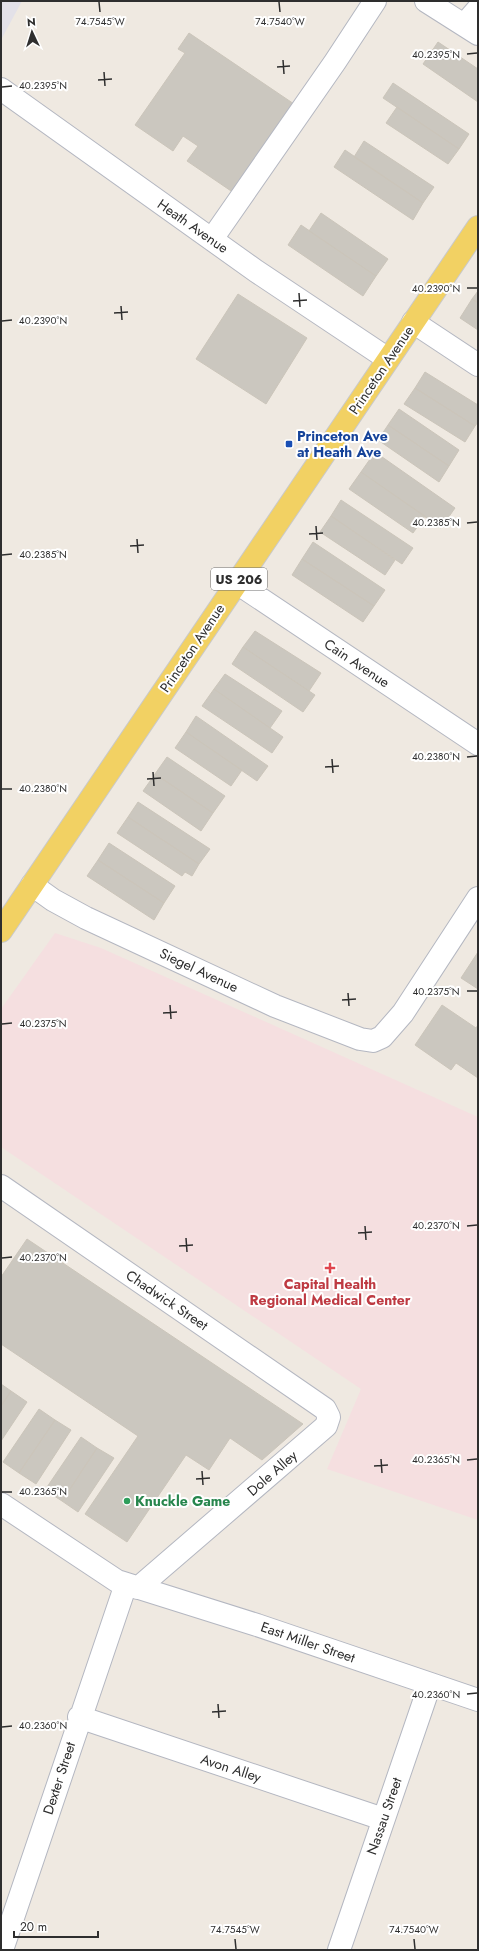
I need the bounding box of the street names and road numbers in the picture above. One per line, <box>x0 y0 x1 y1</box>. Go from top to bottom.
street label: Heath Avenue <box>153 194 233 258</box>
street label: Princeton Avenue <box>344 322 418 418</box>
road number: US 206 <box>211 568 267 590</box>
street label: Princeton Avenue <box>155 600 229 696</box>
street label: Cain Avenue <box>320 634 394 692</box>
street label: Siegel Avenue <box>156 943 242 997</box>
street label: Chadwick Street <box>122 1265 213 1335</box>
street label: Dole Alley <box>243 1445 302 1500</box>
street label: East Miller Street <box>258 1616 359 1668</box>
street label: Dexter Street <box>38 1738 80 1817</box>
street label: Avon Alley <box>198 1749 265 1787</box>
street label: Nassau Street <box>361 1774 407 1857</box>

